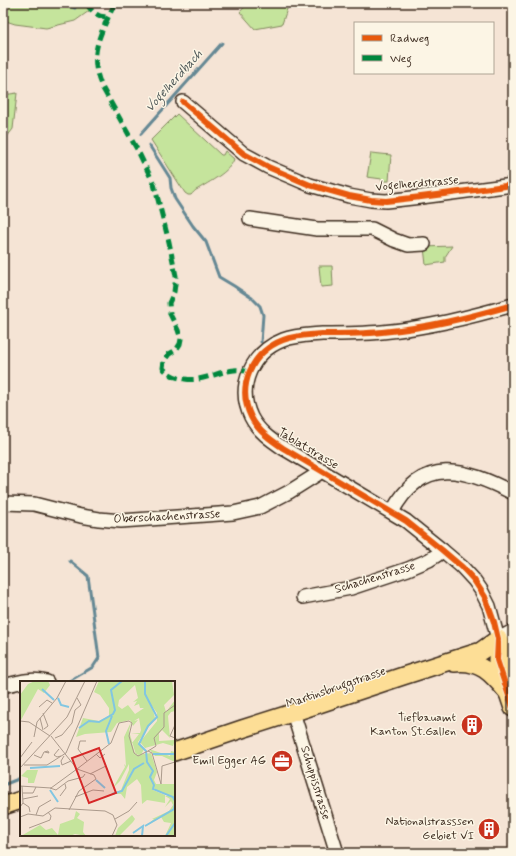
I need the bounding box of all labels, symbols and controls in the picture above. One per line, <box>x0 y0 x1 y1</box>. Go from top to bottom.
legend <box>354 22 494 74</box>
text: Radweg <box>390 31 429 47</box>
water label: Vogelherdbach <box>141 46 208 117</box>
text: Weg <box>390 51 412 68</box>
street label: Vogelherdstrasse <box>375 172 459 197</box>
street label: Tablatstrasse <box>275 425 341 473</box>
street label: Oberschachenstrasse <box>113 506 221 528</box>
street label: Schachenstrasse <box>333 558 417 598</box>
street label: Martinsbruggstrasse <box>284 663 388 714</box>
inset map <box>20 681 175 836</box>
place label: Tiefbauamt Kanton St.Gallen <box>370 710 457 740</box>
building icon: Tiefbauamt Kanton St.Gallen <box>459 712 485 738</box>
street label: Schuppisstrasse <box>296 744 334 822</box>
office icon: Emil Egger AG <box>269 748 295 774</box>
place label: Emil Egger AG <box>192 753 266 769</box>
place label: Nationalstrasssen Gebiet VI <box>386 814 474 844</box>
building icon: Nationalstrasssen Gebiet VI <box>476 816 502 842</box>

